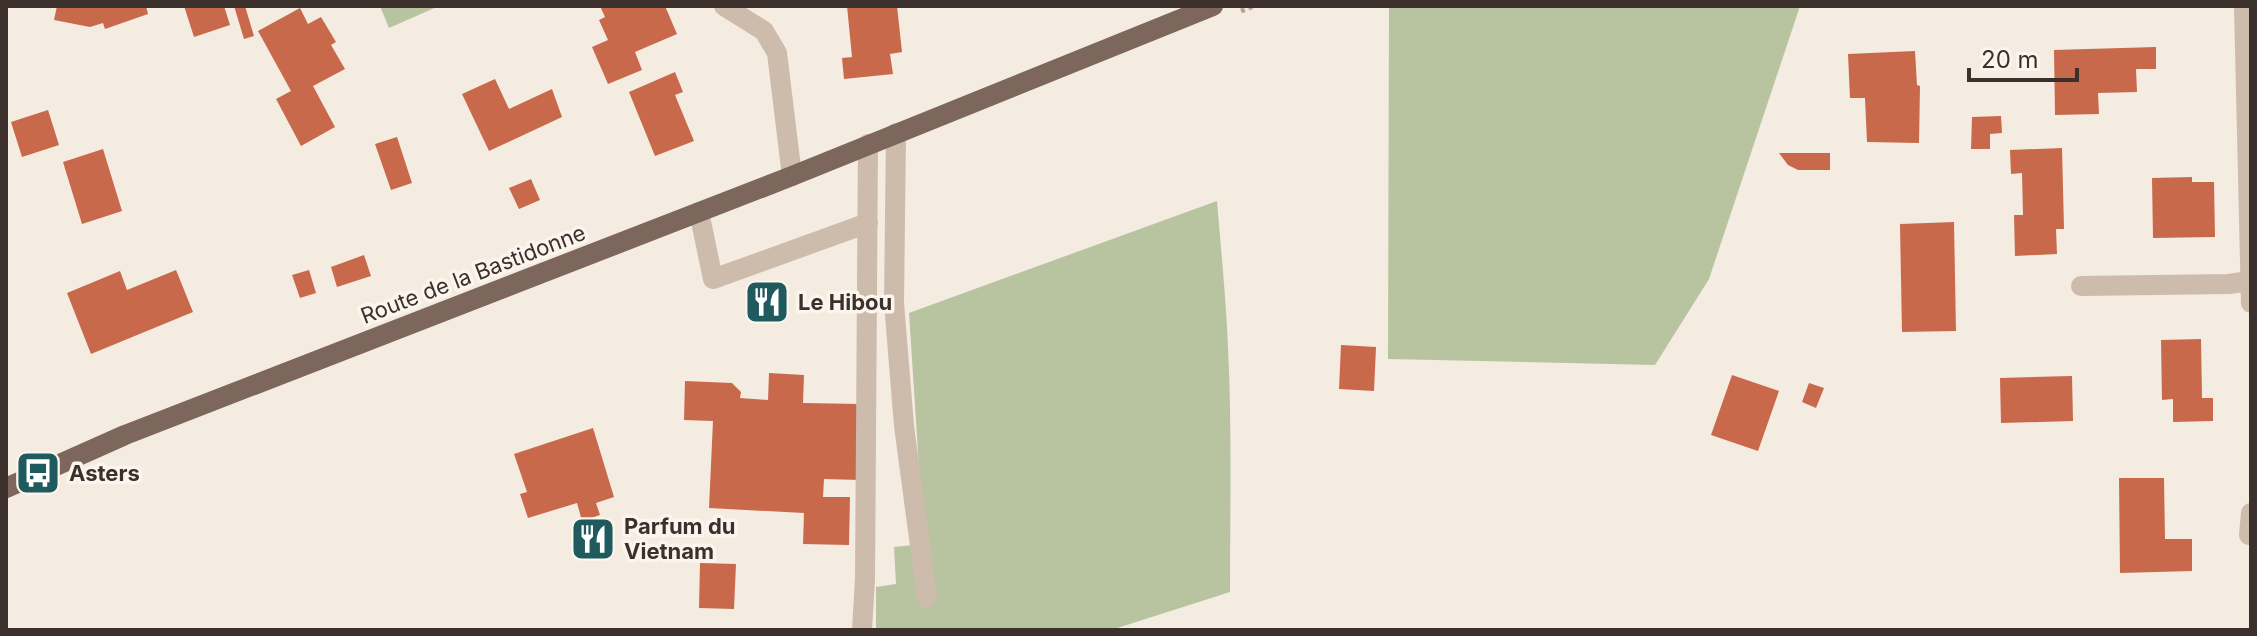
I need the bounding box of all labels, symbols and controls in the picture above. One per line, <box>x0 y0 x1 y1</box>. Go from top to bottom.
scale bar <box>1969 32 2077 82</box>
text: 20 m <box>1981 45 2039 74</box>
street label: Route de la Bastidonne <box>357 219 589 329</box>
restaurant icon: Le Hibou <box>743 278 791 326</box>
place label: Le Hibou <box>798 289 892 315</box>
bus stop icon: Asters <box>14 449 62 497</box>
place label: Asters <box>69 460 140 486</box>
place label: Parfum du Vietnam <box>624 513 735 564</box>
restaurant icon: Parfum du Vietnam <box>569 515 617 563</box>

